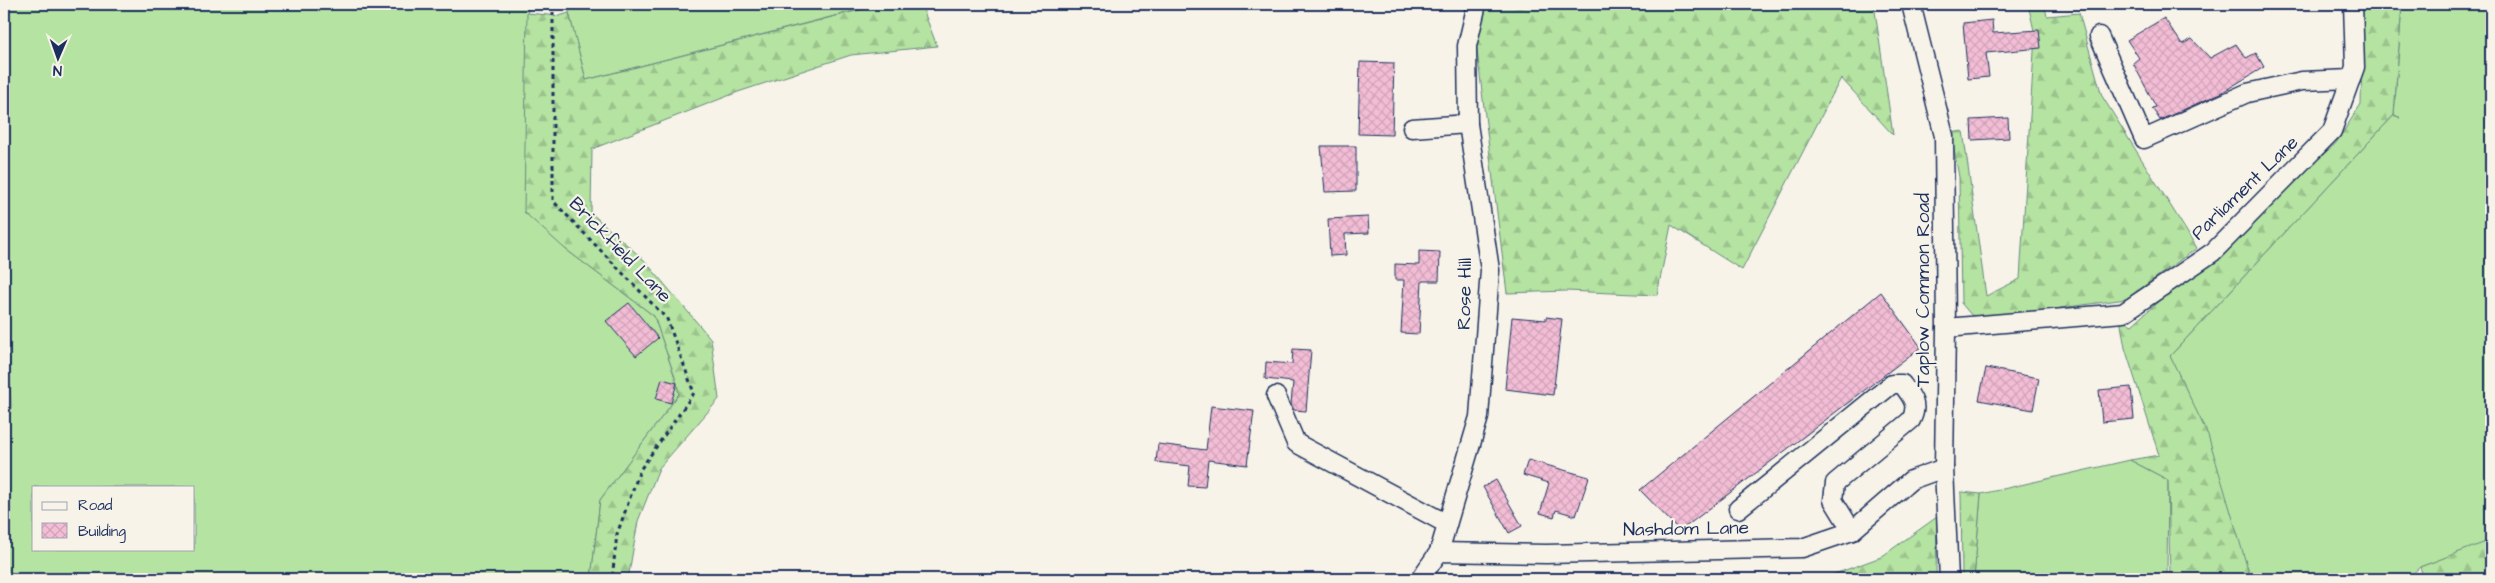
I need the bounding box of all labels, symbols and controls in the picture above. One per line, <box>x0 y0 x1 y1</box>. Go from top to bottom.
north arrow <box>32 32 82 82</box>
text: N <box>53 60 62 80</box>
street label: Parliament Lane <box>2185 130 2305 246</box>
street label: Brickfield Lane <box>562 191 678 309</box>
street label: Taplow Common Road <box>1910 193 1937 387</box>
street label: Rose Hill <box>1451 258 1479 330</box>
legend <box>32 486 195 550</box>
text: Road <box>78 495 113 516</box>
street label: Nashdom Lane <box>1623 514 1749 544</box>
text: Building <box>78 521 126 543</box>

